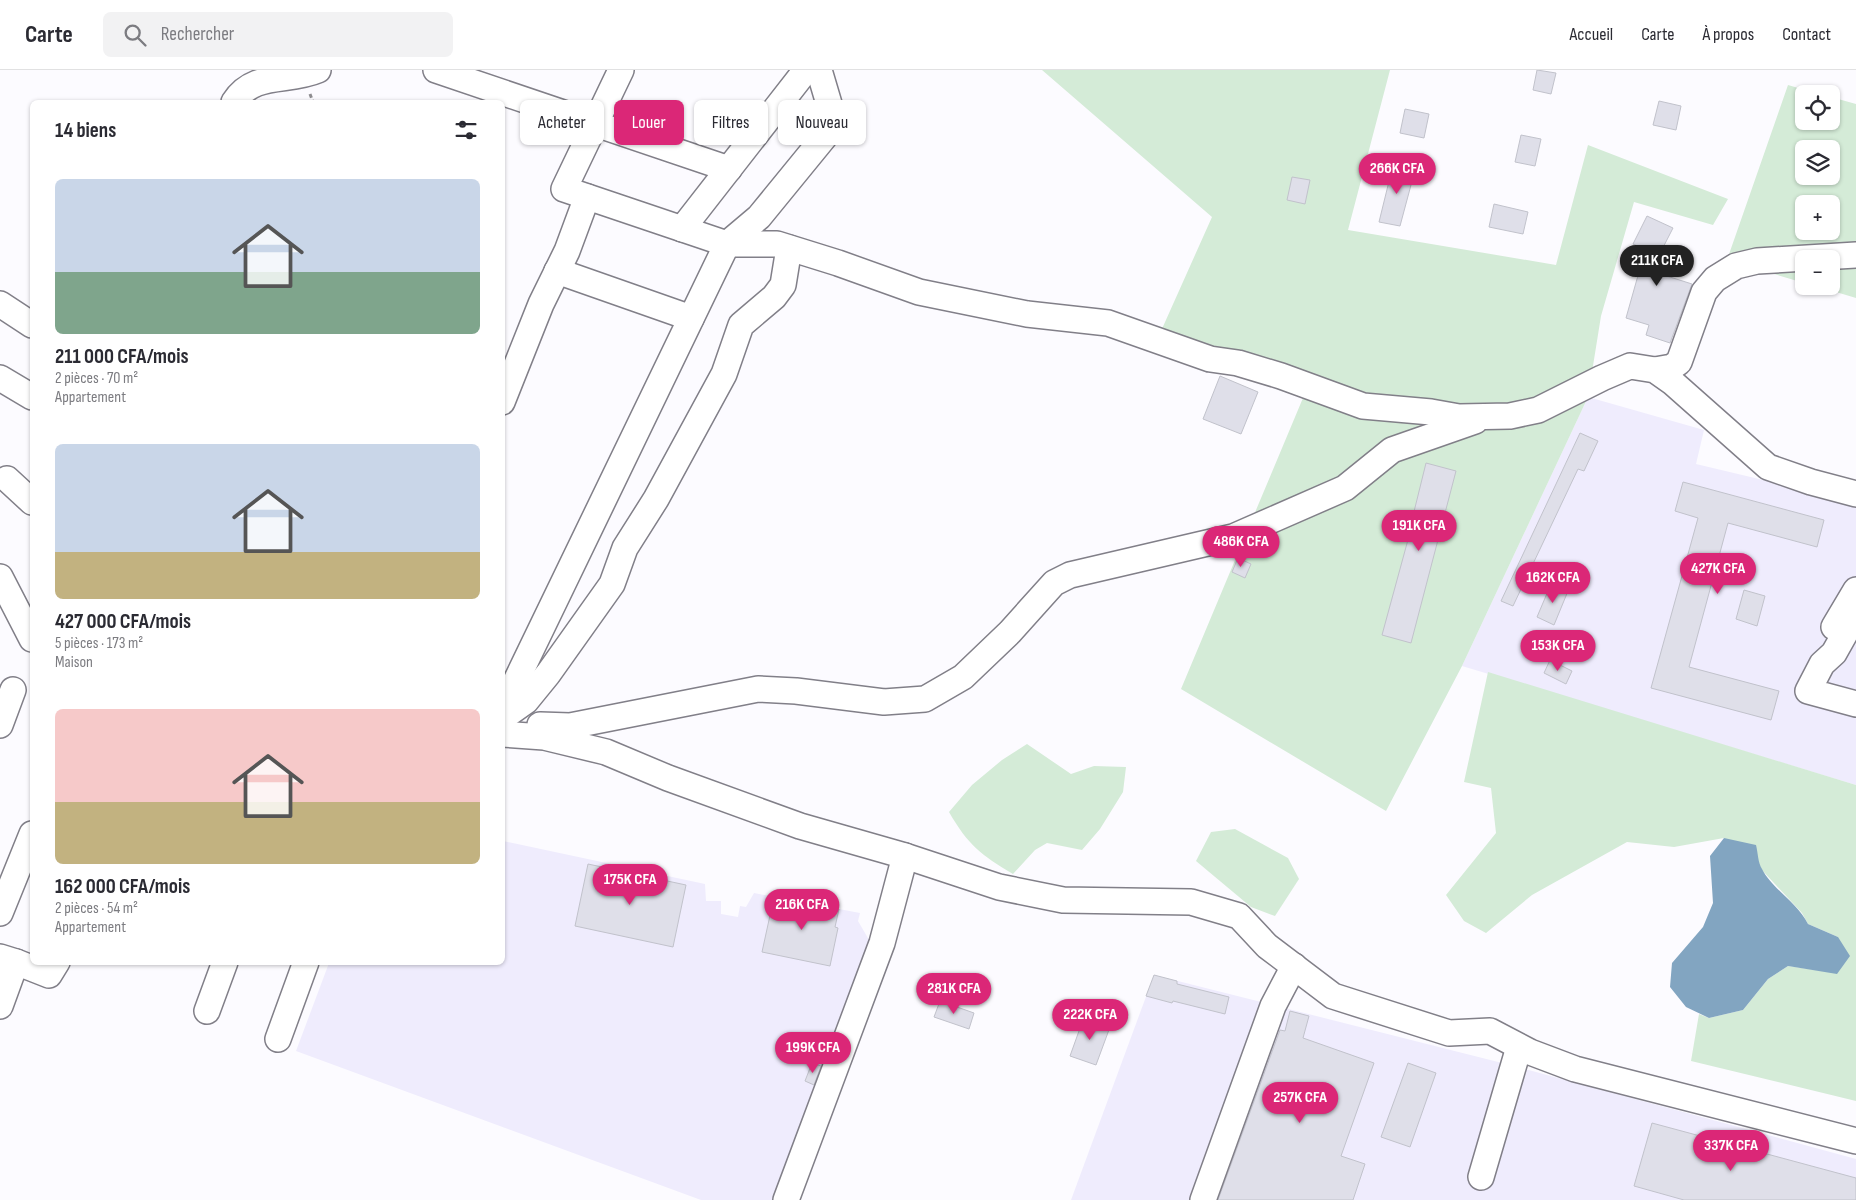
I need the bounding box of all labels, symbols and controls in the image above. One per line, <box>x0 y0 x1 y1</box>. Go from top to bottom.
search box <box>103 12 453 57</box>
text: Carte <box>25 20 73 49</box>
icon: search <box>121 21 149 49</box>
text: Rechercher <box>161 23 234 46</box>
text: Accueil <box>1569 24 1613 45</box>
text: Carte <box>1641 24 1674 45</box>
text: À propos <box>1702 24 1754 45</box>
text: Contact <box>1782 24 1831 45</box>
map controls <box>1795 85 1840 295</box>
button: locate <box>1795 85 1840 130</box>
chip: Acheter <box>520 100 604 145</box>
chip: Louer <box>614 100 684 145</box>
chip: Filtres <box>694 100 768 145</box>
chip: Nouveau <box>778 100 866 145</box>
icon: filters <box>452 116 480 144</box>
text: 14 biens <box>55 118 116 143</box>
button: layers <box>1795 140 1840 185</box>
pin: 266K CFA <box>1345 152 1449 195</box>
text: 266K CFA <box>1370 159 1424 178</box>
button: + <box>1795 195 1840 240</box>
icon: home <box>223 211 313 301</box>
pin: 211K CFA <box>1605 244 1709 287</box>
button: − <box>1795 250 1840 295</box>
text: 211K CFA <box>1631 251 1683 270</box>
text: 211 000 CFA/mois <box>55 344 189 369</box>
text: 2 pièces · 70 m² <box>55 369 138 388</box>
text: Appartement <box>55 388 126 407</box>
icon: home <box>223 476 313 566</box>
pin: 191K CFA <box>1367 510 1471 552</box>
text: 191K CFA <box>1393 516 1445 535</box>
pin: 486K CFA <box>1189 526 1293 568</box>
text: 486K CFA <box>1213 532 1269 551</box>
pin: 427K CFA <box>1666 552 1770 595</box>
text: 427K CFA <box>1691 559 1745 578</box>
pin: 162K CFA <box>1501 562 1605 604</box>
text: 162K CFA <box>1526 568 1580 587</box>
text: 427 000 CFA/mois <box>55 609 191 634</box>
pin: 153K CFA <box>1506 630 1610 672</box>
text: 5 pièces · 173 m² <box>55 634 143 653</box>
text: 153K CFA <box>1532 636 1584 655</box>
text: Maison <box>55 653 93 672</box>
icon: home <box>223 741 313 831</box>
pin: 175K CFA <box>578 864 682 906</box>
text: 175K CFA <box>604 870 656 889</box>
text: 162 000 CFA/mois <box>55 874 190 899</box>
pin: 216K CFA <box>750 888 854 931</box>
text: 216K CFA <box>775 895 829 914</box>
text: 2 pièces · 54 m² <box>55 899 138 918</box>
text: Appartement <box>55 918 126 937</box>
pin: 281K CFA <box>902 972 1006 1015</box>
text: 281K CFA <box>927 979 981 998</box>
pin: 222K CFA <box>1038 998 1142 1041</box>
text: 222K CFA <box>1063 1005 1117 1024</box>
pin: 199K CFA <box>761 1032 865 1074</box>
text: 199K CFA <box>786 1038 840 1057</box>
pin: 257K CFA <box>1248 1082 1352 1124</box>
text: 257K CFA <box>1273 1088 1327 1107</box>
pin: 337K CFA <box>1679 1130 1783 1172</box>
text: 337K CFA <box>1704 1136 1758 1155</box>

